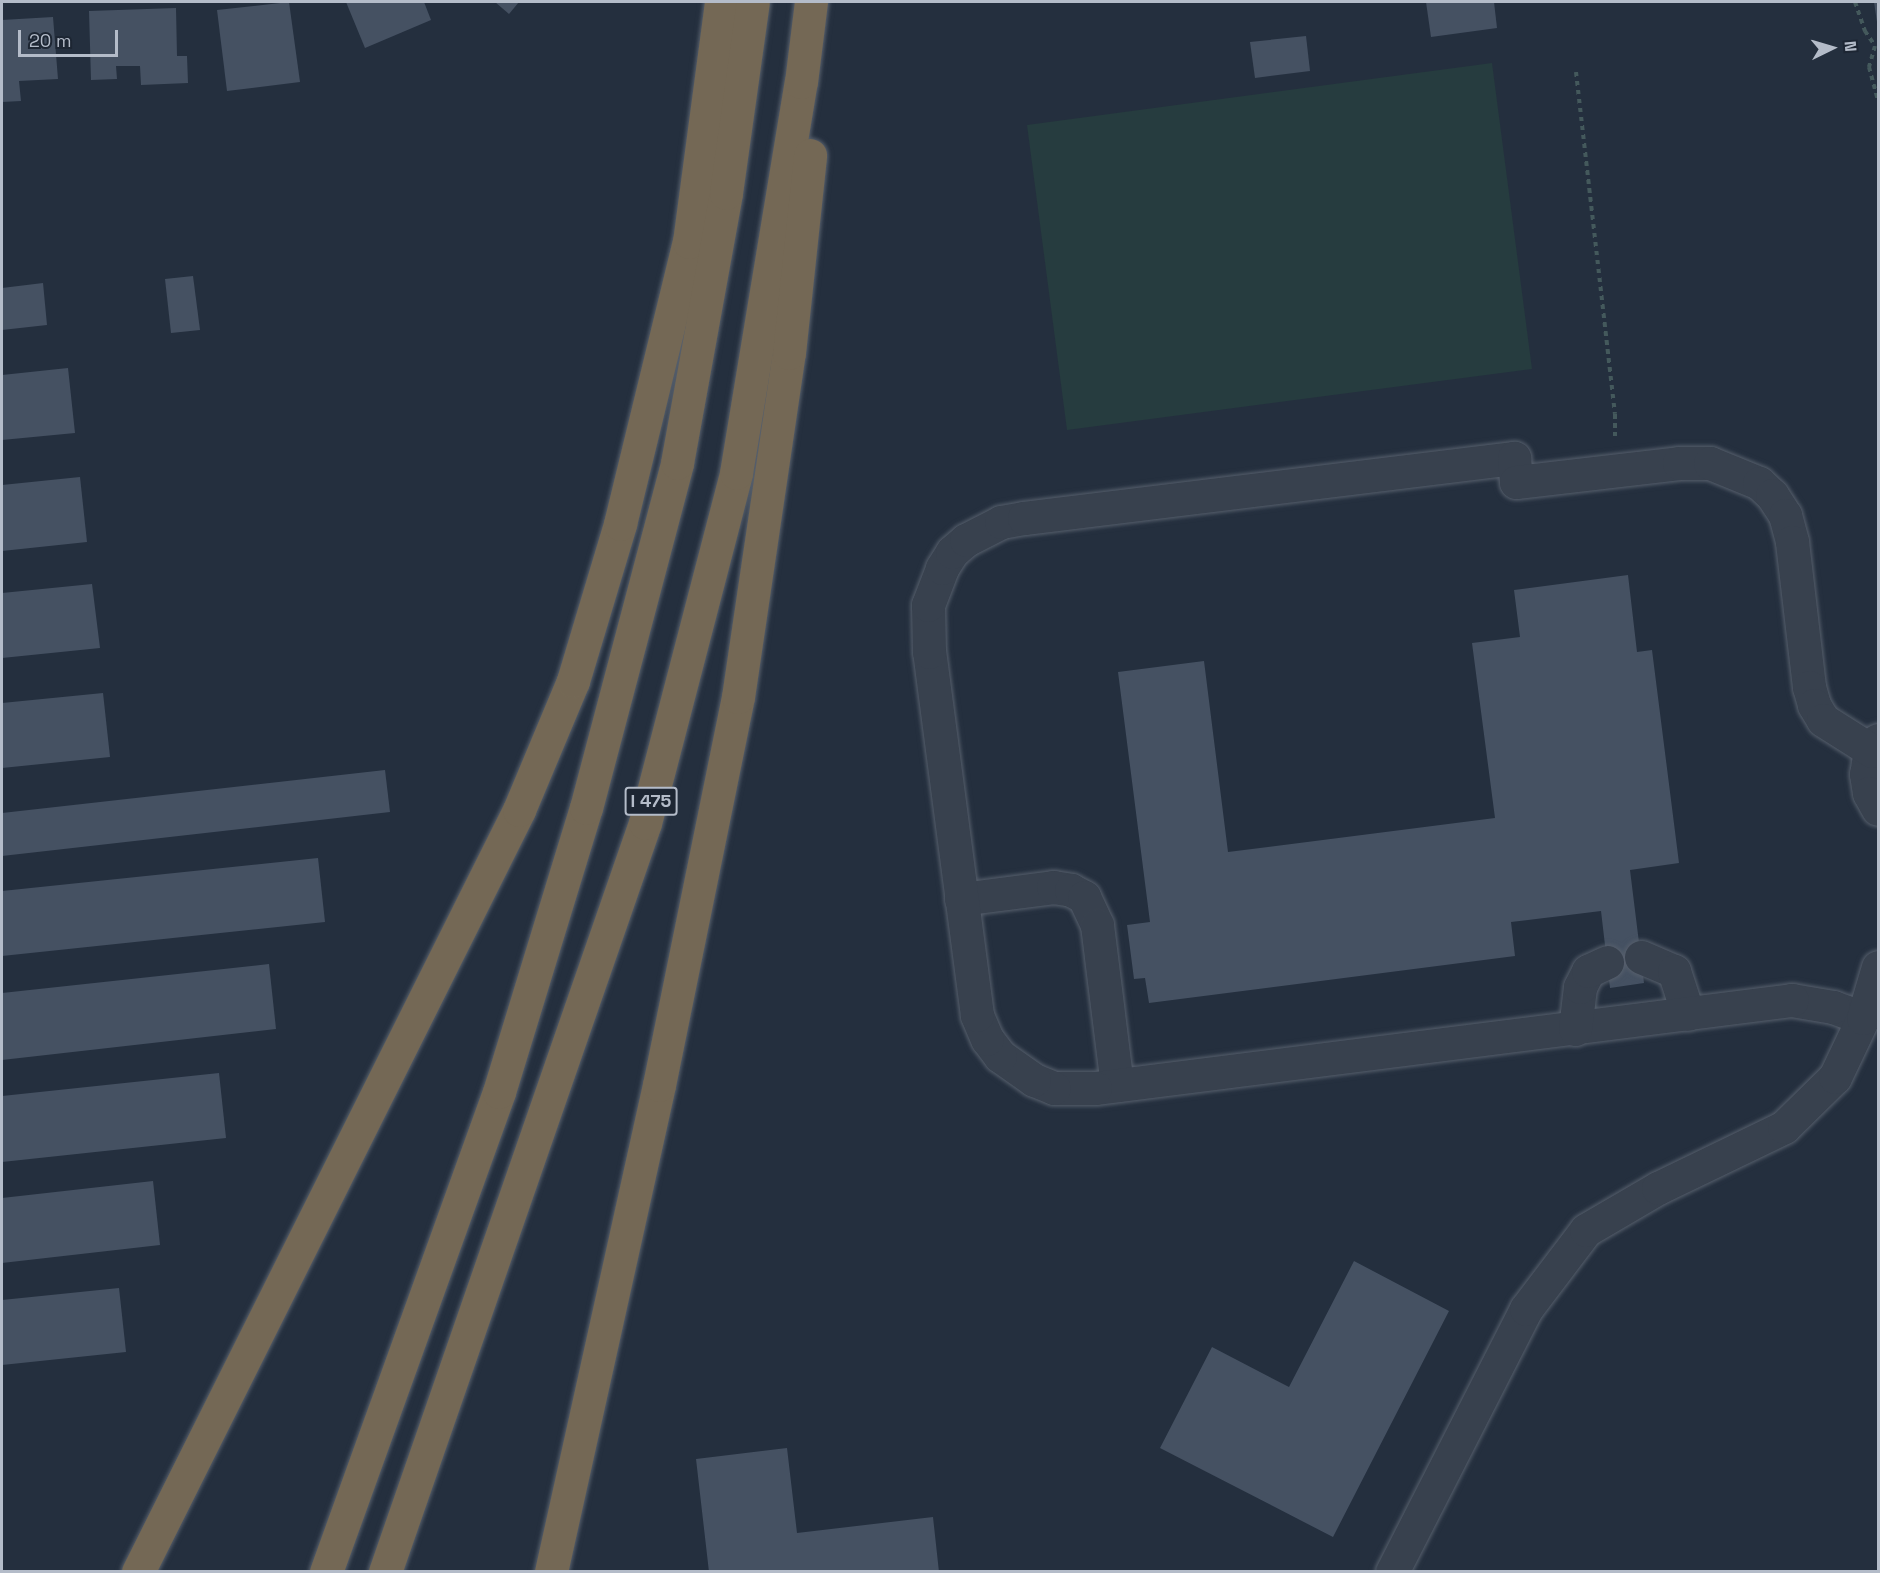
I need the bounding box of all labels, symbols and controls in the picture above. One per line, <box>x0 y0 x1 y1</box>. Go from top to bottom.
scale bar <box>21 18 122 56</box>
north arrow <box>1802 18 1862 78</box>
text: 20 m <box>29 29 72 52</box>
text: N <box>1840 40 1861 53</box>
road number: I 475 <box>624 786 678 816</box>

